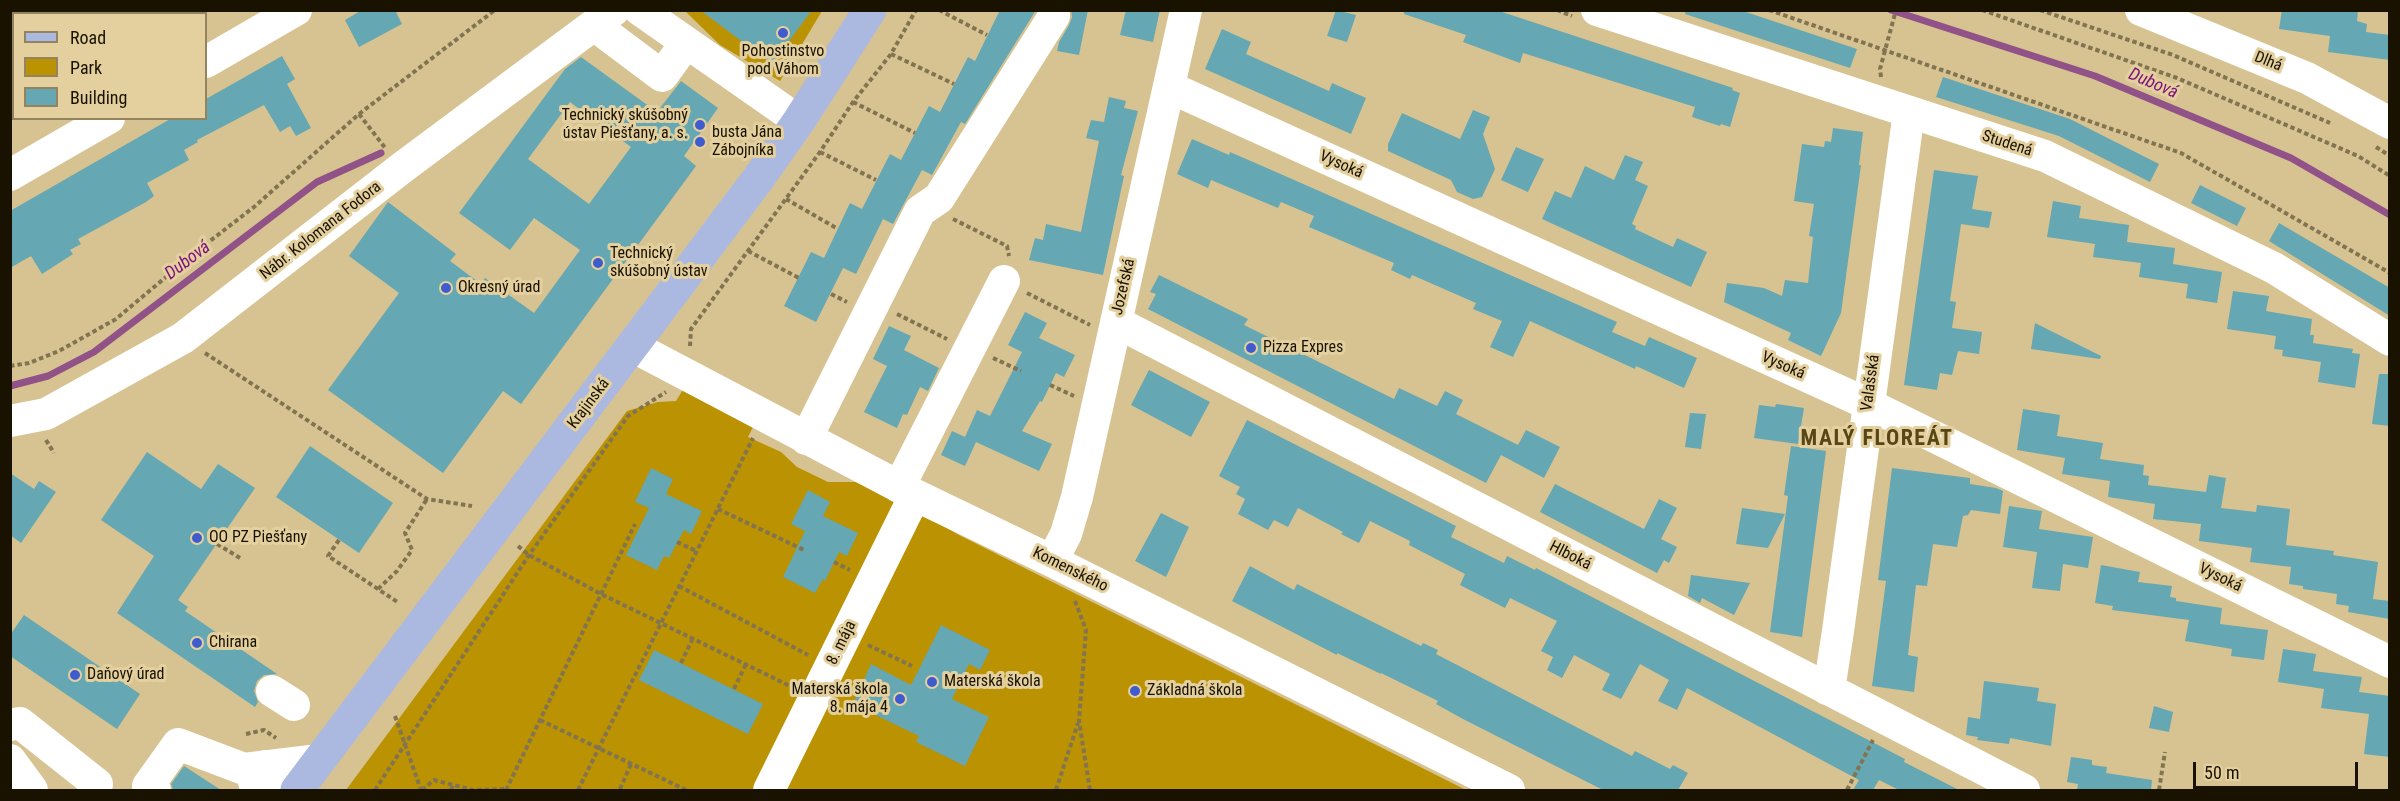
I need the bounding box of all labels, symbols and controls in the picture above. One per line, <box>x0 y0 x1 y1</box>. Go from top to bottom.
legend <box>12 12 207 120</box>
marker: Pohostinstvo pod Váhom <box>776 26 790 40</box>
text: Road <box>70 27 106 48</box>
place label: Pohostinstvo pod Váhom <box>742 42 824 80</box>
street label: Dlhá <box>2251 48 2285 76</box>
text: Park <box>70 57 102 78</box>
water label: Dubová <box>2125 64 2181 104</box>
text: Building <box>70 87 127 108</box>
place label: Technický skúšobný ústav Piešťany, a. s. <box>562 106 688 144</box>
marker: Technický skúšobný ústav Piešťany, a. s. <box>693 118 707 132</box>
place label: busta Jána Zábojníka <box>712 123 782 161</box>
street label: Studená <box>1979 127 2035 161</box>
marker: busta Jána Zábojníka <box>693 135 707 149</box>
street label: Vysoká <box>1316 147 1366 183</box>
street label: Nábr. Kolomana Fodora <box>257 178 385 284</box>
water label: Dubová <box>161 237 215 285</box>
place label: Technický skúšobný ústav <box>610 244 708 282</box>
marker: Technický skúšobný ústav <box>591 256 605 270</box>
street label: Jozefská <box>1108 257 1140 317</box>
place label: Okresný úrad <box>458 278 540 298</box>
marker: Okresný úrad <box>439 281 453 295</box>
place label: Pizza Expres <box>1263 338 1343 358</box>
marker: Pizza Expres <box>1244 341 1258 355</box>
street label: Vysoká <box>1758 348 1808 384</box>
street label: Valašská <box>1858 353 1884 413</box>
street label: Krajinská <box>564 375 614 433</box>
district label: MALÝ FLOREÁT <box>1801 426 1953 452</box>
place label: OO PZ Piešťany <box>209 528 307 548</box>
marker: OO PZ Piešťany <box>190 531 204 545</box>
street label: Hlboká <box>1546 537 1594 575</box>
street label: Komenského <box>1029 544 1111 596</box>
street label: Vysoká <box>2195 559 2245 597</box>
street label: 8. mája <box>823 618 861 668</box>
place label: Chirana <box>209 633 257 653</box>
marker: Chirana <box>190 636 204 650</box>
place label: Daňový úrad <box>87 665 165 685</box>
marker: Daňový úrad <box>68 668 82 682</box>
place label: Materská škola <box>944 672 1041 692</box>
marker: Materská škola <box>925 675 939 689</box>
place label: Materská škola 8. mája 4 <box>791 680 888 718</box>
place label: Základná škola <box>1147 681 1242 701</box>
marker: Základná škola <box>1128 684 1142 698</box>
marker: Materská škola 8. mája 4 <box>893 692 907 706</box>
scale bar <box>2196 750 2361 788</box>
text: 50 m <box>2204 762 2239 783</box>

